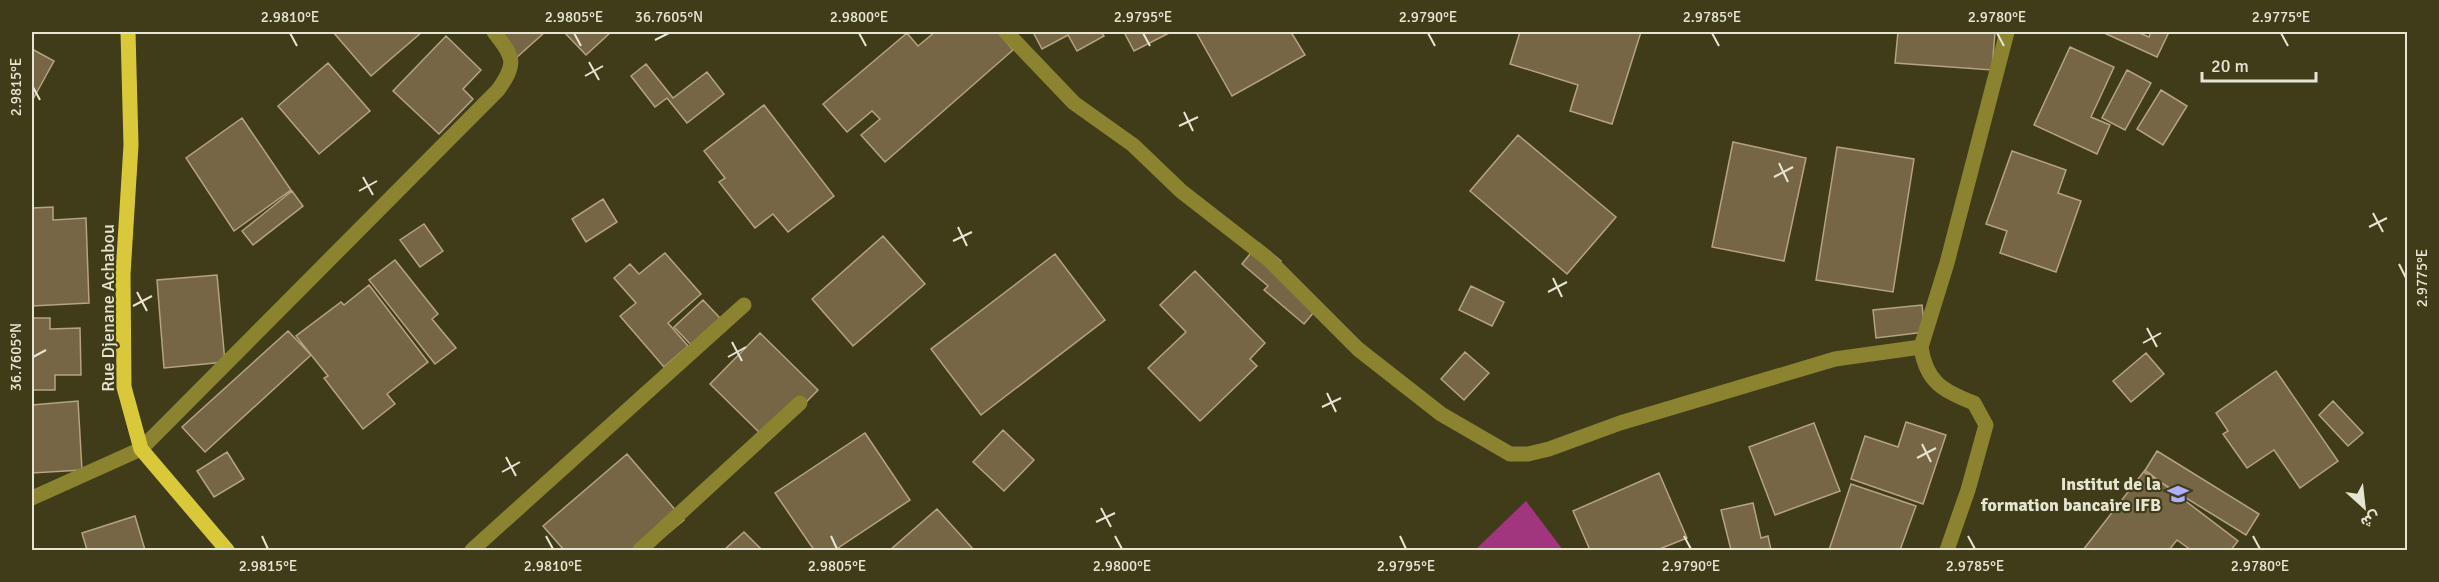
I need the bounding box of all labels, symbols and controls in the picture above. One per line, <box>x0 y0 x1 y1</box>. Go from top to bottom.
text: 2.9810°E <box>261 8 319 26</box>
text: 2.9805°E <box>545 8 603 26</box>
text: 36.7605°N <box>635 8 703 26</box>
text: 2.9800°E <box>830 8 888 26</box>
text: 2.9795°E <box>1114 8 1172 26</box>
text: 2.9790°E <box>1399 8 1457 26</box>
text: 2.9785°E <box>1683 8 1741 26</box>
text: 2.9780°E <box>1968 8 2026 26</box>
text: 2.9775°E <box>2252 8 2310 26</box>
scale bar <box>2202 45 2316 83</box>
text: 20 m <box>2211 55 2249 77</box>
text: 2.9815°E <box>7 58 25 116</box>
street label: Rue Djenane Achabou <box>97 224 119 392</box>
text: 2.9775°E <box>2413 249 2431 307</box>
text: 36.7605°N <box>7 323 25 391</box>
place label: Institut de la formation bancaire IFB <box>1980 473 2161 516</box>
north arrow <box>2334 477 2394 537</box>
school or university icon: Institut de la formation bancaire IFB <box>2166 482 2190 506</box>
text: ش <box>2357 506 2383 533</box>
text: 2.9815°E <box>239 557 297 575</box>
text: 2.9810°E <box>524 557 582 575</box>
text: 2.9805°E <box>808 557 866 575</box>
text: 2.9800°E <box>1093 557 1151 575</box>
text: 2.9795°E <box>1377 557 1435 575</box>
text: 2.9790°E <box>1662 557 1720 575</box>
text: 2.9785°E <box>1946 557 2004 575</box>
text: 2.9780°E <box>2231 557 2289 575</box>

